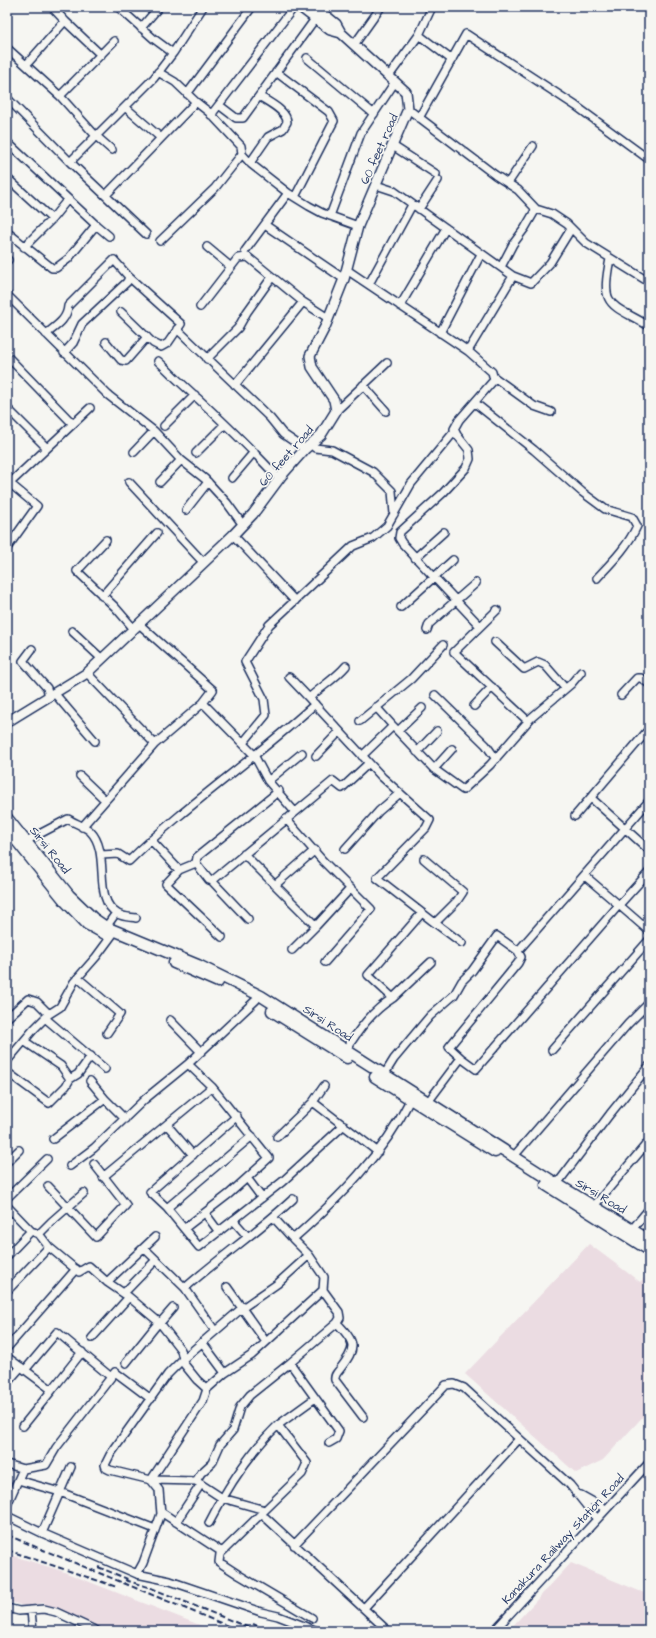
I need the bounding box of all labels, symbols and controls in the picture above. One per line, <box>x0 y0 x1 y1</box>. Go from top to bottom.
street label: 60 feet road <box>356 111 403 187</box>
street label: 60 feet road <box>255 422 317 490</box>
street label: Sirsi Road <box>25 823 74 878</box>
street label: Sirsi Road <box>299 1001 356 1046</box>
street label: Sirsi Road <box>572 1175 629 1218</box>
street label: Kanakura Railway Station Road <box>498 1470 629 1609</box>

